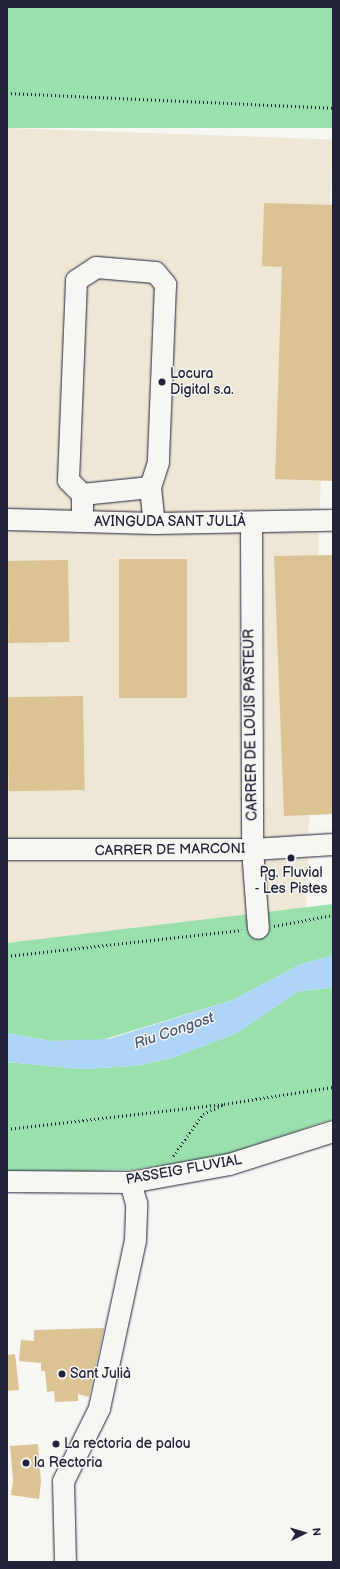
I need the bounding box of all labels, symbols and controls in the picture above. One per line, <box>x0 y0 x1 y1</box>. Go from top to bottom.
place label: Locura Digital s.a. <box>170 366 234 398</box>
marker: Locura Digital s.a. <box>157 377 167 387</box>
street label: AVINGUDA SANT JULIÀ <box>94 514 246 530</box>
street label: CARRER DE LOUIS PASTEUR <box>241 629 261 821</box>
street label: CARRER DE MARCONI <box>95 840 245 860</box>
marker: Pg. Fluvial - Les Pistes <box>286 853 296 863</box>
place label: Pg. Fluvial - Les Pistes <box>254 865 328 898</box>
water label: Riu Congost <box>132 1009 216 1053</box>
street label: PASSEIG FLUVIAL <box>125 1152 243 1188</box>
place label: Sant Julià <box>70 1366 132 1382</box>
marker: Sant Julià <box>57 1369 67 1379</box>
place label: La rectoria de palou <box>64 1436 191 1452</box>
marker: La rectoria de palou <box>51 1439 61 1449</box>
place label: la Rectoria <box>34 1455 103 1471</box>
marker: la Rectoria <box>21 1458 31 1468</box>
north arrow <box>284 1513 324 1553</box>
text: N <box>310 1527 323 1537</box>

